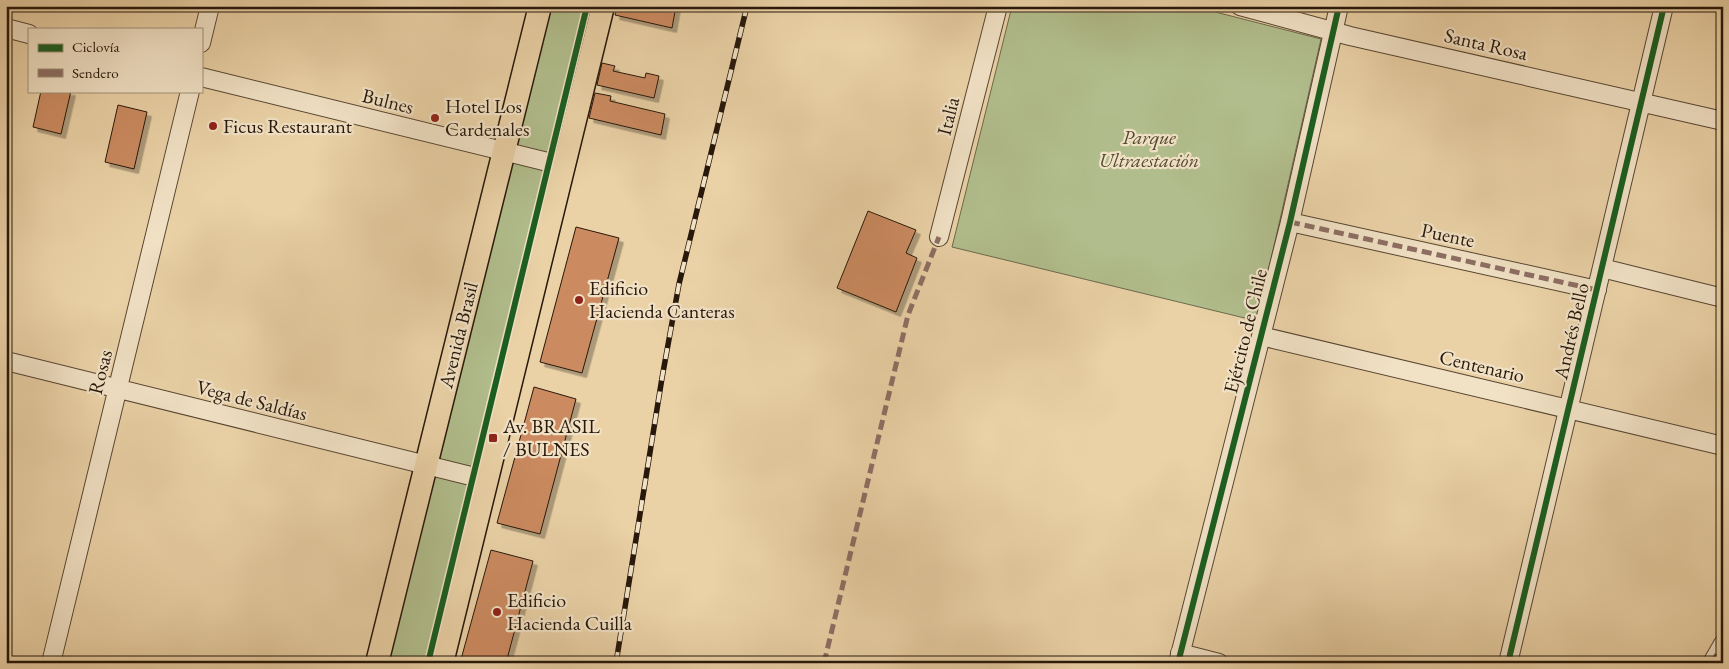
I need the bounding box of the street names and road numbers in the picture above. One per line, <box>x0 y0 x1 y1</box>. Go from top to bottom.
street label: Santa Rosa <box>1442 22 1530 66</box>
street label: Bulnes <box>360 82 416 120</box>
street label: Italia <box>931 94 965 138</box>
street label: Puente <box>1419 217 1477 253</box>
street label: Ejército de Chile <box>1217 266 1273 396</box>
street label: Avenida Brasil <box>432 279 484 392</box>
street label: Andrés Bello <box>1547 280 1595 383</box>
street label: Centenario <box>1437 344 1527 388</box>
street label: Rosas <box>82 347 118 397</box>
street label: Vega de Saldías <box>194 374 310 426</box>

